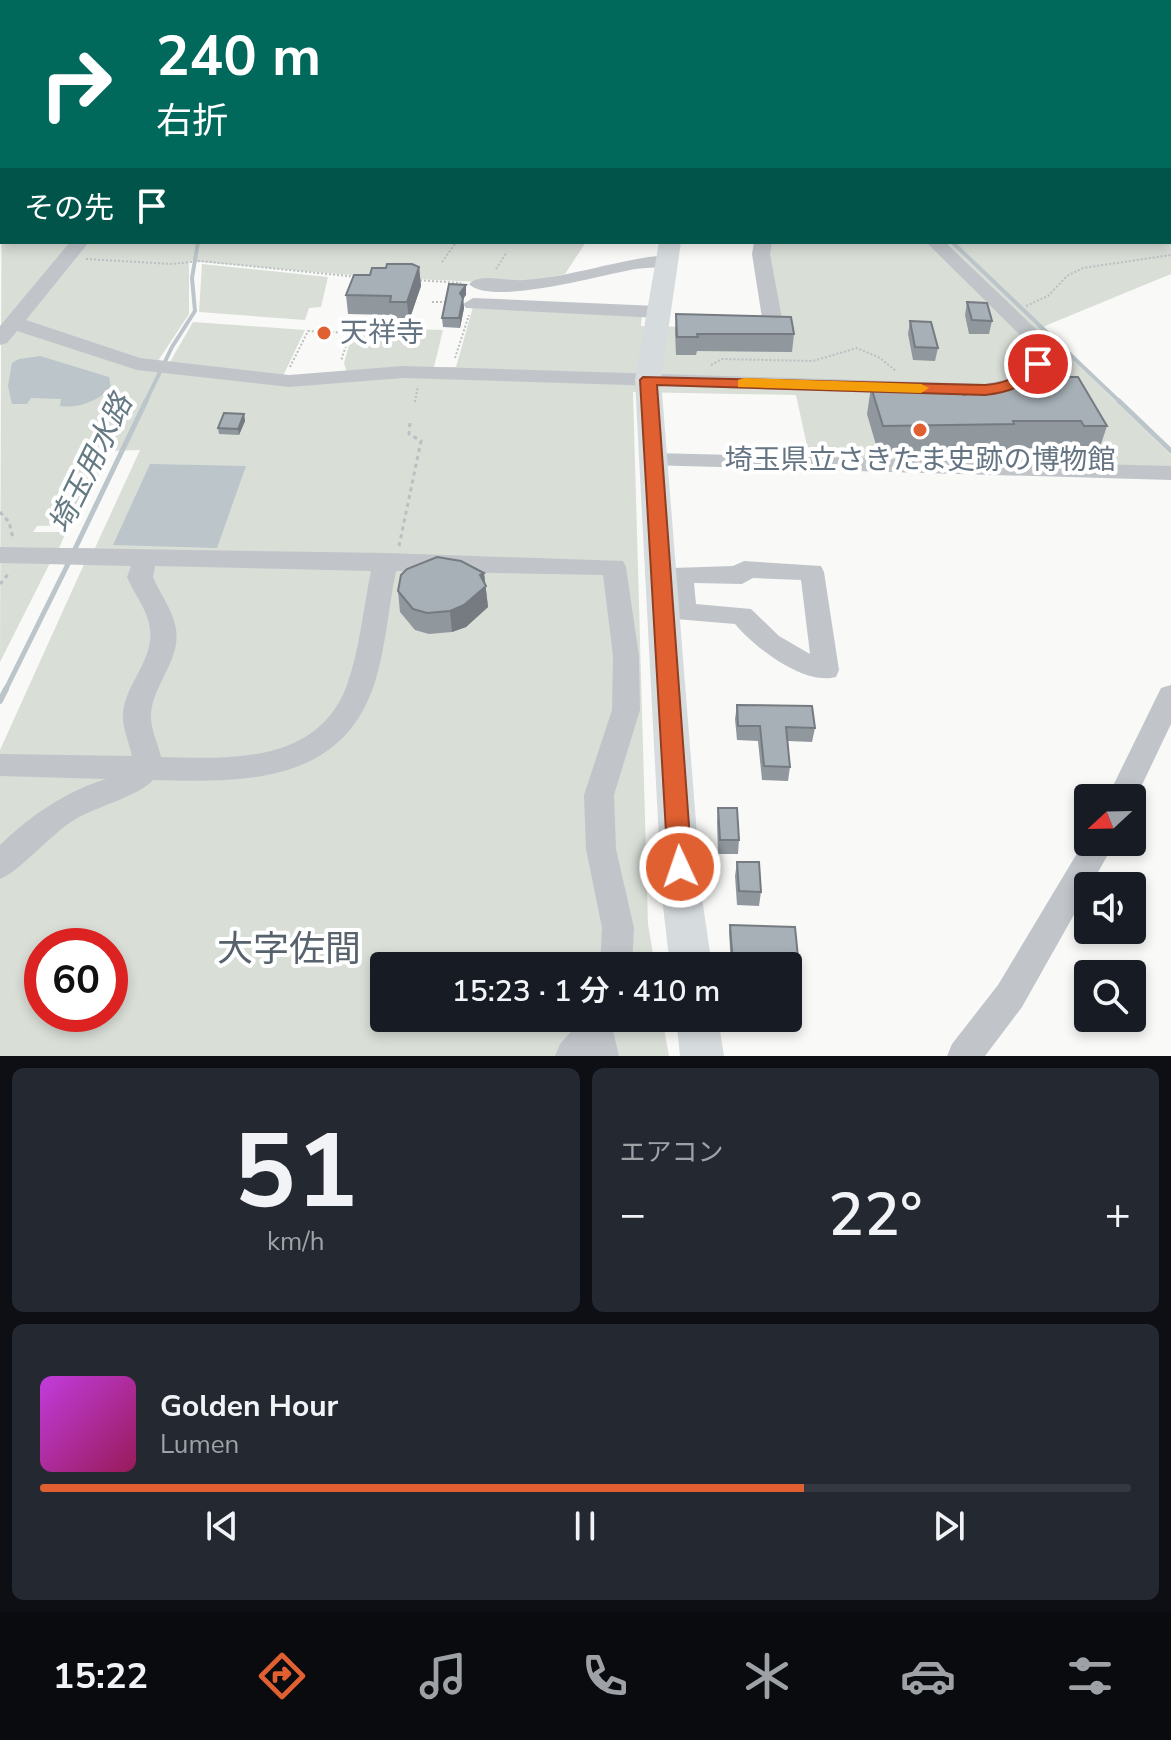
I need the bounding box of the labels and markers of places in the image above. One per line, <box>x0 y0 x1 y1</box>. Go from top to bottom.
place label: 天祥寺 <box>340 314 424 352</box>
marker: 天祥寺 <box>315 324 333 342</box>
pin <box>1004 330 1072 398</box>
marker: 埼玉県立さきたま史跡の博物館 <box>911 421 929 439</box>
place label: 埼玉県立さきたま史跡の博物館 <box>724 441 1116 479</box>

